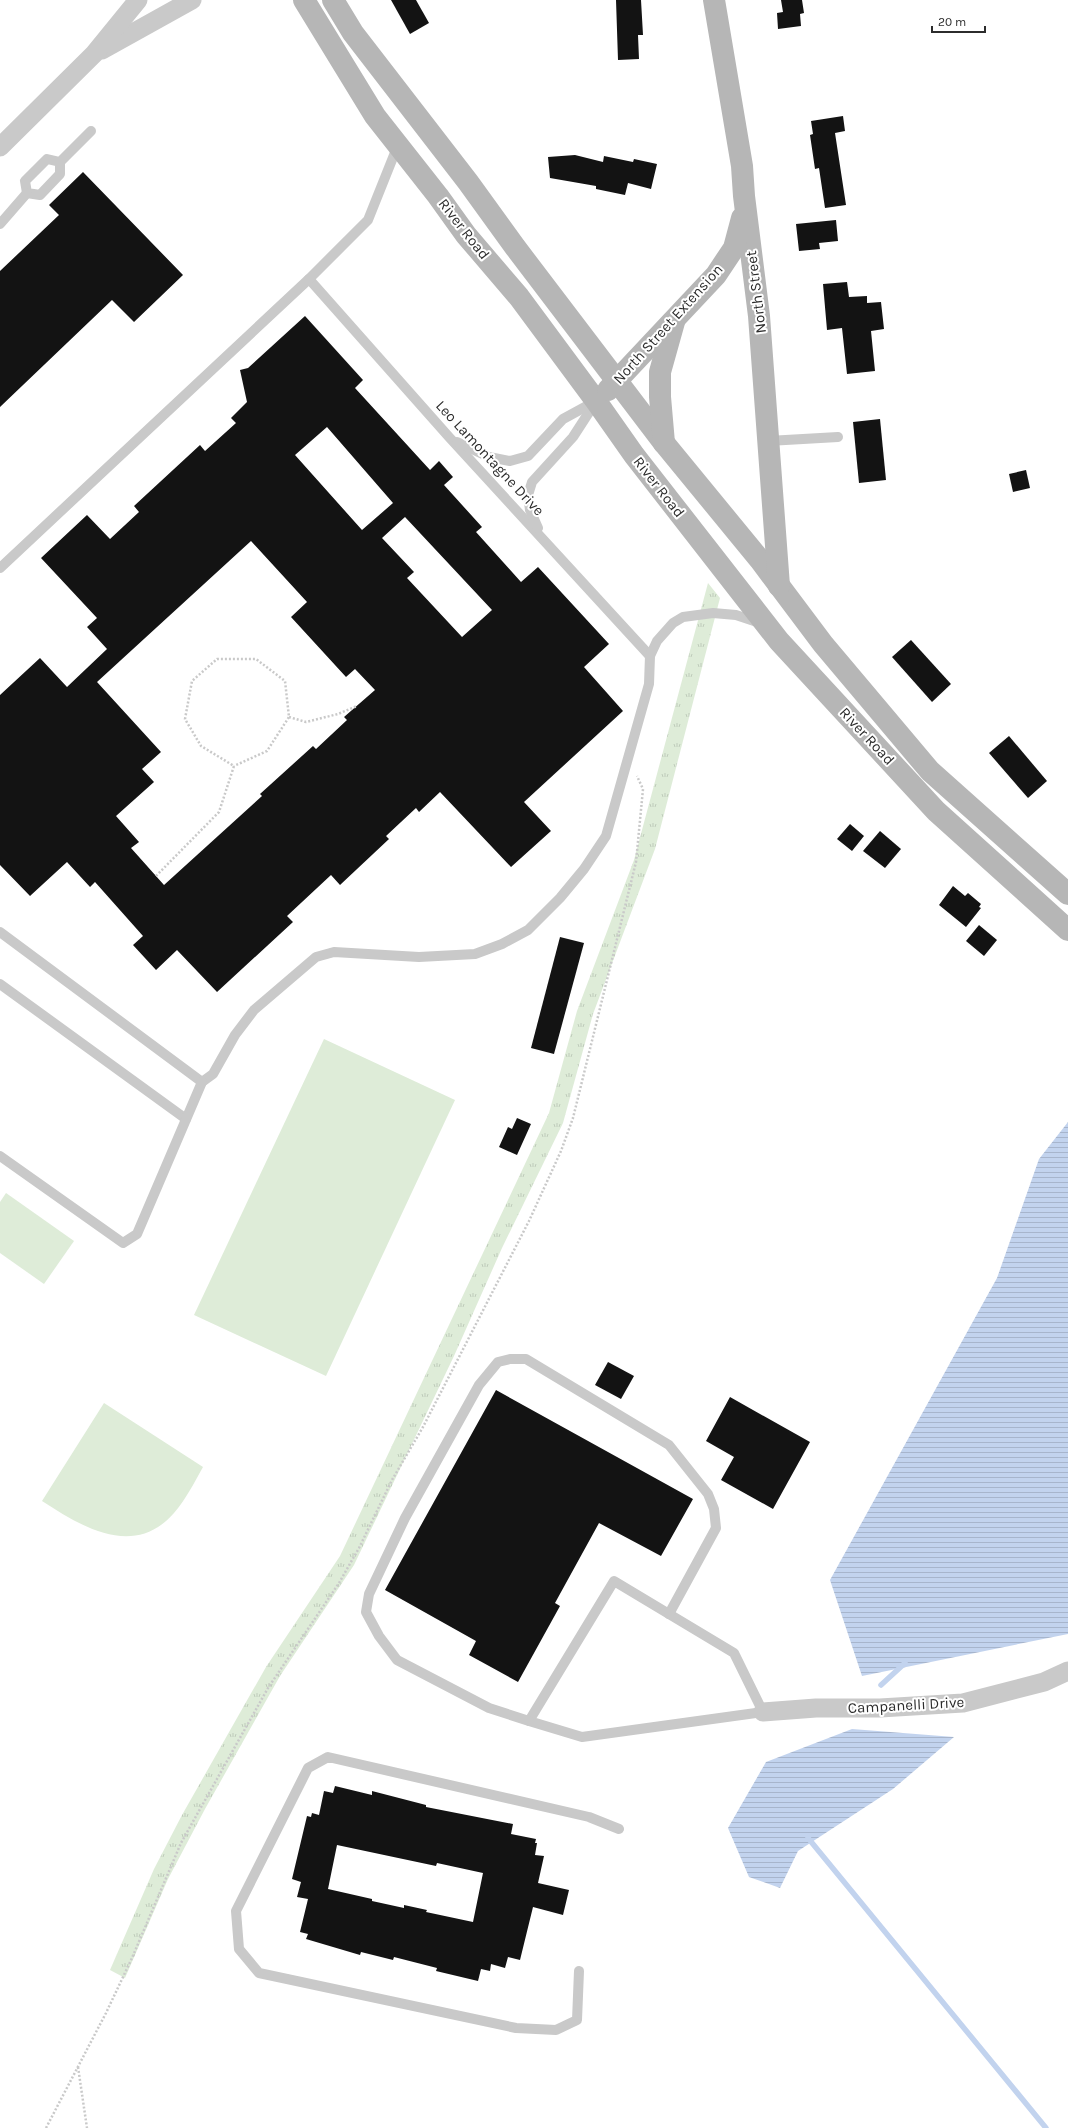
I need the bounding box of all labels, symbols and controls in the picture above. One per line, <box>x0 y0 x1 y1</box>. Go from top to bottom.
scale bar <box>932 8 985 34</box>
text: 20 m <box>938 15 966 29</box>
street label: River Road <box>435 195 493 263</box>
street label: North Street <box>742 249 770 334</box>
street label: North Street Extension <box>609 260 727 388</box>
street label: Leo Lamontagne Drive <box>432 397 548 519</box>
street label: River Road <box>630 453 688 521</box>
street label: River Road <box>836 703 898 769</box>
street label: Campanelli Drive <box>847 1693 965 1717</box>

